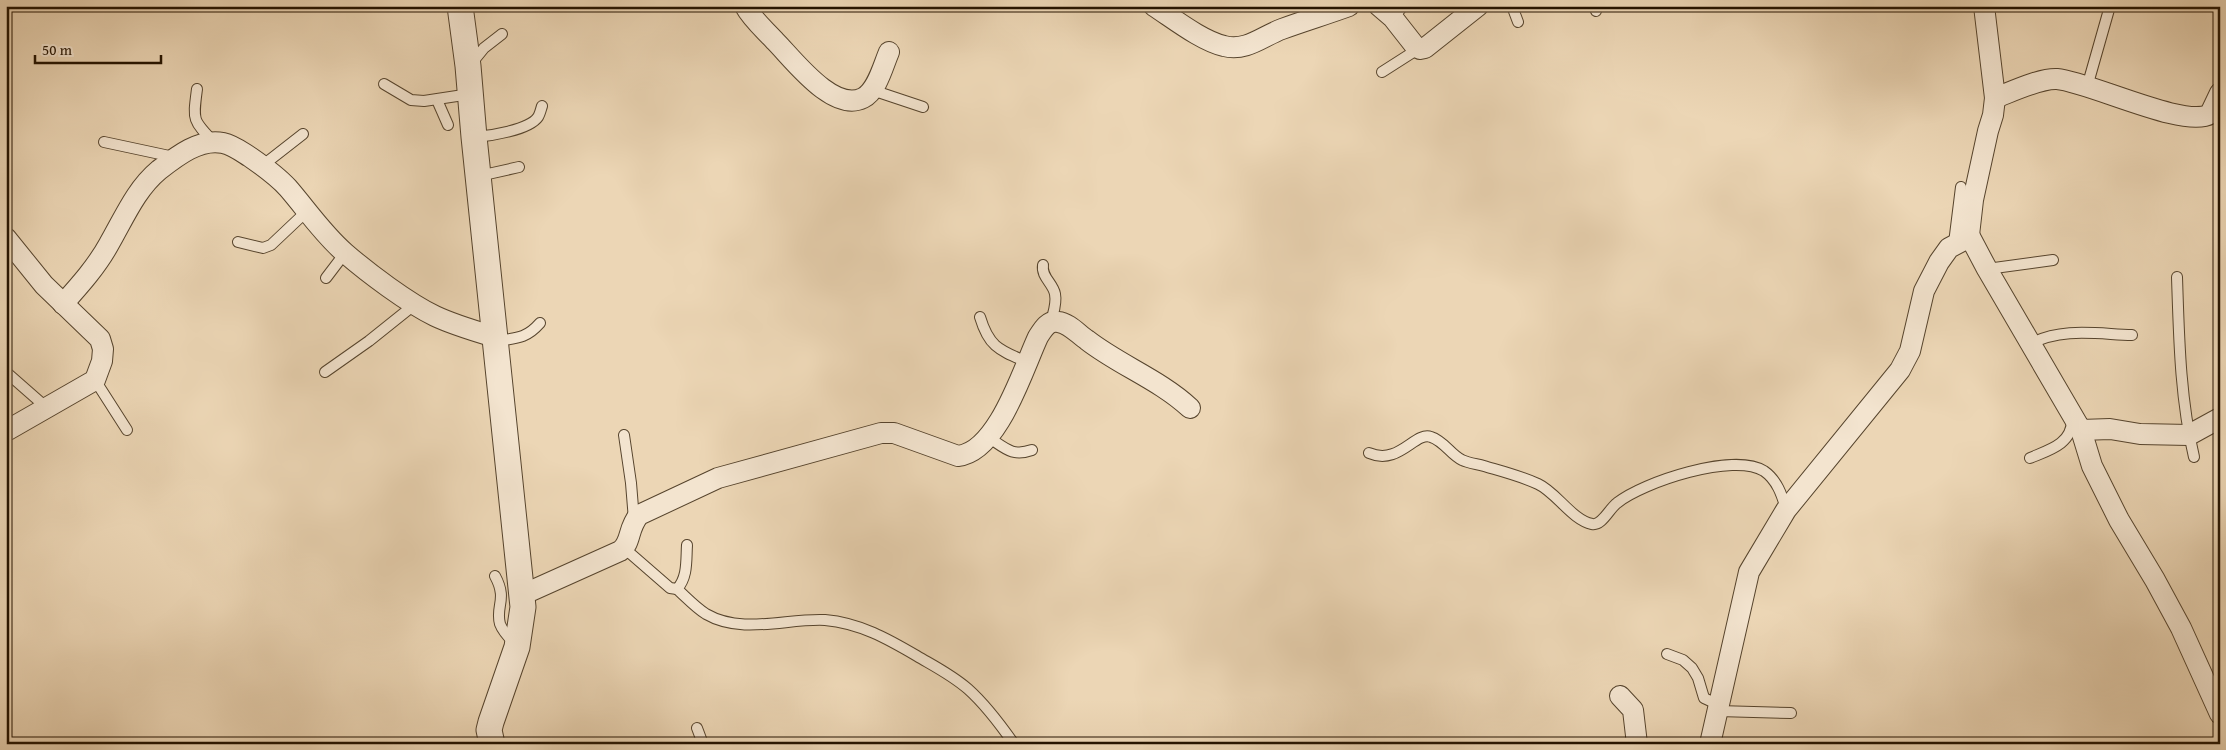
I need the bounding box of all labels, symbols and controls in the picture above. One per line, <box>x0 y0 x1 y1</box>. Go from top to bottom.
scale bar <box>35 32 161 64</box>
text: 50 m <box>42 39 73 60</box>

